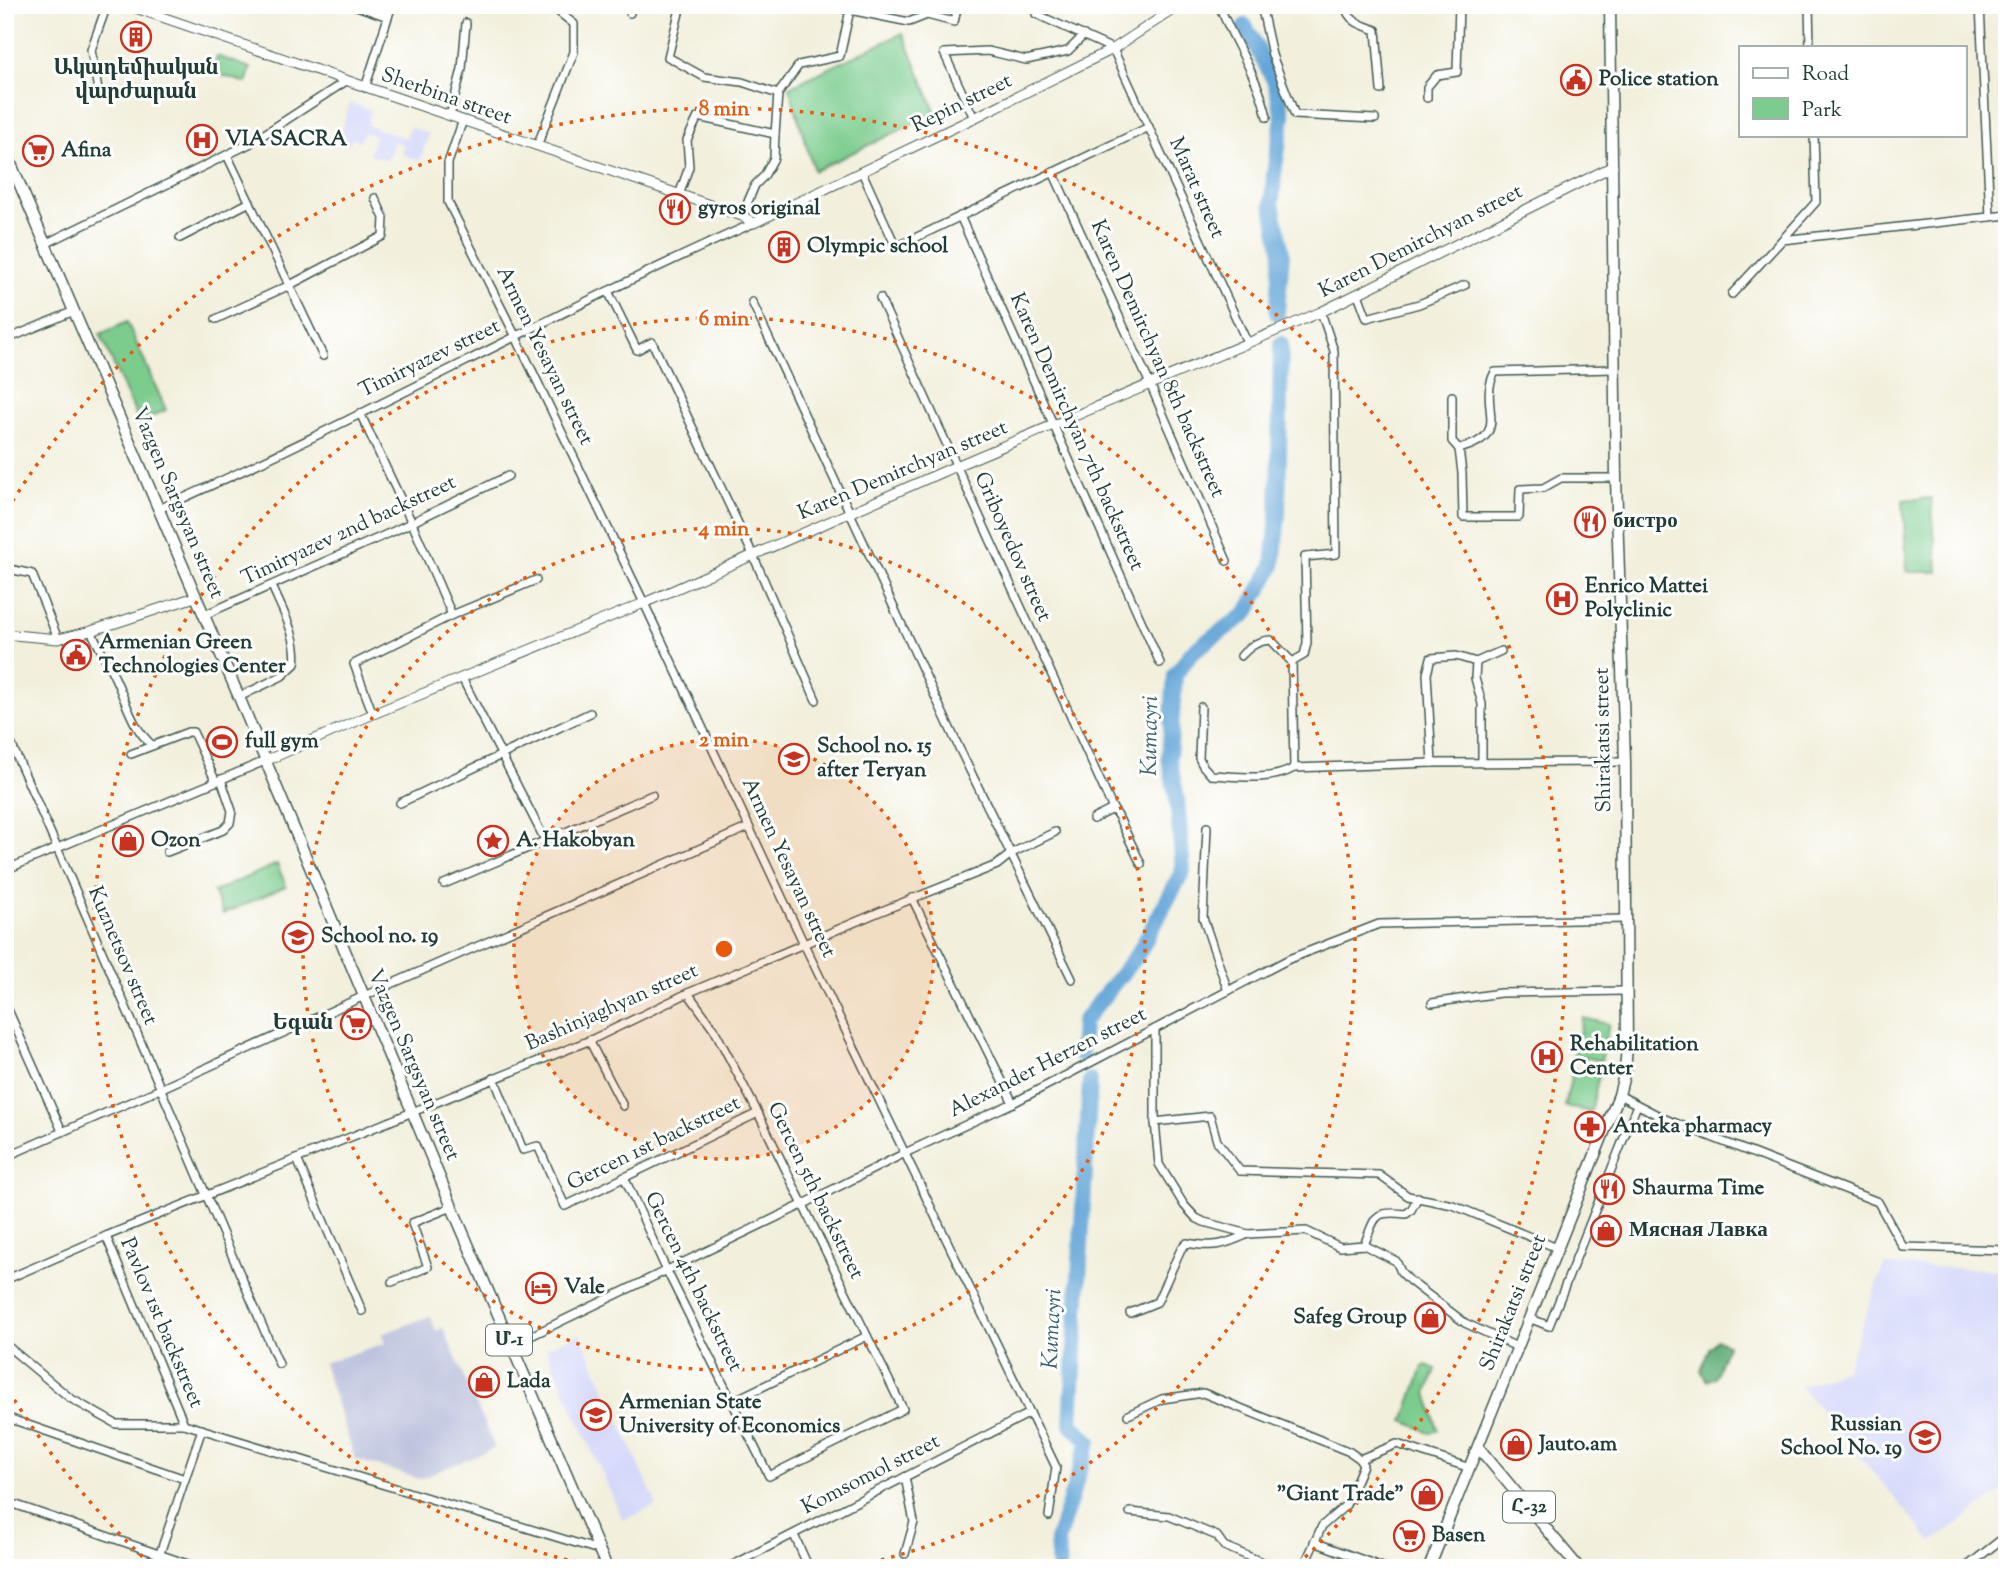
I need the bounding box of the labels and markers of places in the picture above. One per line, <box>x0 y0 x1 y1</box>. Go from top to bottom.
building icon: Ակադեմիական վարժարան <box>119 20 153 54</box>
place label: Ակադեմիական վարժարան <box>54 54 218 108</box>
public building icon: Police station <box>1559 63 1593 97</box>
place label: Police station <box>1599 65 1719 95</box>
hospital icon: VIA SACRA <box>185 123 219 157</box>
place label: VIA SACRA <box>225 125 348 155</box>
supermarket icon: Afina <box>21 134 55 168</box>
place label: Afina <box>61 136 112 166</box>
restaurant icon: gyros original <box>658 192 692 226</box>
place label: gyros original <box>698 194 820 224</box>
building icon: Olympic school <box>767 230 801 264</box>
place label: Olympic school <box>807 232 948 262</box>
restaurant icon: бистро <box>1573 505 1607 539</box>
place label: бистро <box>1613 507 1678 537</box>
place label: Enrico Mattei Polyclinic <box>1585 572 1708 626</box>
hospital icon: Enrico Mattei Polyclinic <box>1545 582 1579 616</box>
place label: Armenian Green Technologies Center <box>99 628 286 682</box>
public building icon: Armenian Green Technologies Center <box>59 638 93 672</box>
sports icon: full gym <box>205 725 239 759</box>
place label: full gym <box>245 727 319 757</box>
place label: School no. 15 after Teryan <box>817 732 932 786</box>
school or university icon: School no. 15 after Teryan <box>777 742 811 776</box>
shop icon: Ozon <box>111 824 145 858</box>
place icon: A. Hakobyan <box>476 824 510 858</box>
place label: Ozon <box>151 826 201 856</box>
place label: A. Hakobyan <box>516 826 635 856</box>
school or university icon: School no. 19 <box>281 920 315 954</box>
place label: School no. 19 <box>321 922 438 952</box>
centre of rings <box>712 937 736 961</box>
supermarket icon: Եգան <box>339 1007 373 1041</box>
place label: Եգան <box>272 1009 333 1039</box>
place label: Rehabilitation Center <box>1570 1030 1699 1084</box>
hospital icon: Rehabilitation Center <box>1530 1040 1564 1074</box>
pharmacy icon: Anteka pharmacy <box>1573 1110 1607 1144</box>
place label: Anteka pharmacy <box>1613 1112 1772 1142</box>
restaurant icon: Shaurma Time <box>1592 1172 1626 1206</box>
place label: Shaurma Time <box>1632 1174 1765 1204</box>
shop icon: Мясная Лавка <box>1589 1214 1623 1248</box>
place label: Мясная Лавка <box>1629 1216 1768 1246</box>
hotel icon: Vale <box>524 1271 558 1305</box>
place label: Vale <box>564 1273 605 1303</box>
shop icon: Safeg Group <box>1413 1301 1447 1335</box>
place label: Safeg Group <box>1293 1303 1407 1333</box>
shop icon: Lada <box>467 1365 501 1399</box>
place label: Lada <box>507 1367 551 1397</box>
place label: Armenian State University of Economics <box>619 1388 840 1442</box>
school or university icon: Armenian State University of Economics <box>579 1398 613 1432</box>
place label: Russian School No. 19 <box>1780 1410 1903 1464</box>
school or university icon: Russian School No. 19 <box>1908 1420 1942 1454</box>
shop icon: Jauto.am <box>1499 1428 1533 1462</box>
place label: Jauto.am <box>1537 1430 1618 1460</box>
shop icon: "Giant Trade" <box>1410 1478 1444 1512</box>
place label: "Giant Trade" <box>1277 1480 1404 1510</box>
supermarket icon: Basen <box>1392 1519 1426 1553</box>
place label: Basen <box>1432 1521 1486 1551</box>

